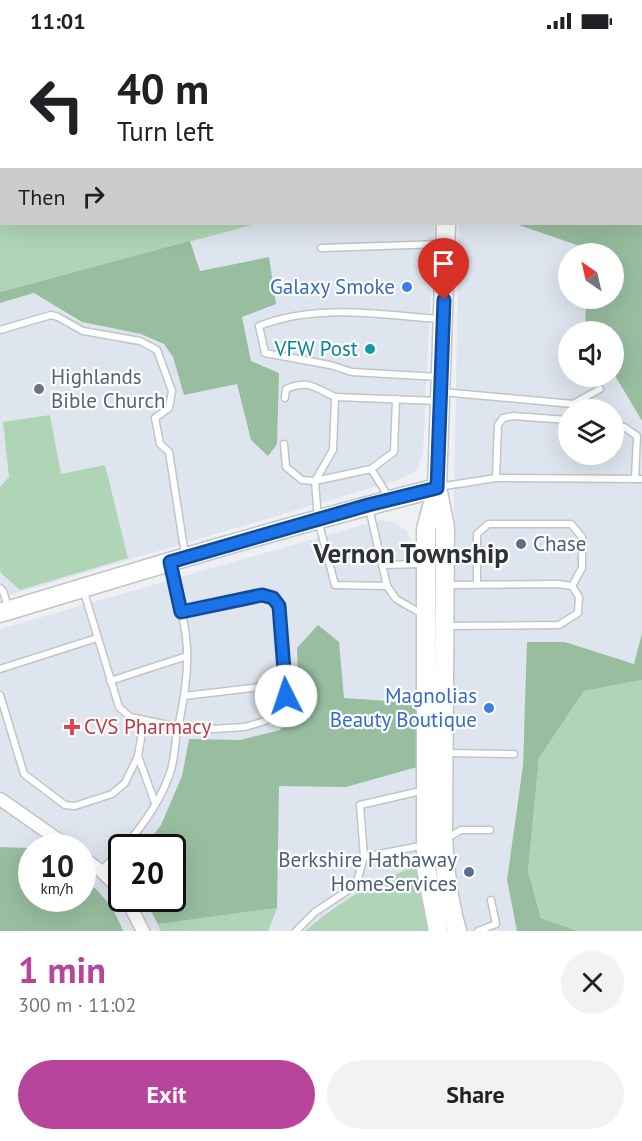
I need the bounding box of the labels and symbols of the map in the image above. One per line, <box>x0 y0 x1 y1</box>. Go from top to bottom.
pin <box>418 238 469 300</box>
north arrow <box>558 243 624 309</box>
place label: Galaxy Smoke <box>270 273 395 300</box>
marker: Galaxy Smoke <box>400 280 414 294</box>
place label: VFW Post <box>274 335 358 362</box>
marker: VFW Post <box>363 342 377 356</box>
place label: Highlands Bible Church <box>51 363 166 414</box>
marker: Highlands Bible Church <box>32 382 46 396</box>
place label: Chase <box>533 530 586 557</box>
district label: Vernon Township <box>312 536 509 570</box>
marker: Chase <box>514 537 528 551</box>
position arrow <box>254 664 318 728</box>
place label: Magnolias Beauty Boutique <box>330 682 477 733</box>
marker: Magnolias Beauty Boutique <box>482 701 496 715</box>
place label: CVS Pharmacy <box>84 713 212 740</box>
marker: CVS Pharmacy <box>65 720 79 734</box>
speed limit sign: 20 <box>108 834 186 912</box>
place label: Berkshire Hathaway HomeServices <box>278 846 457 897</box>
marker: Berkshire Hathaway HomeServices <box>462 865 476 879</box>

